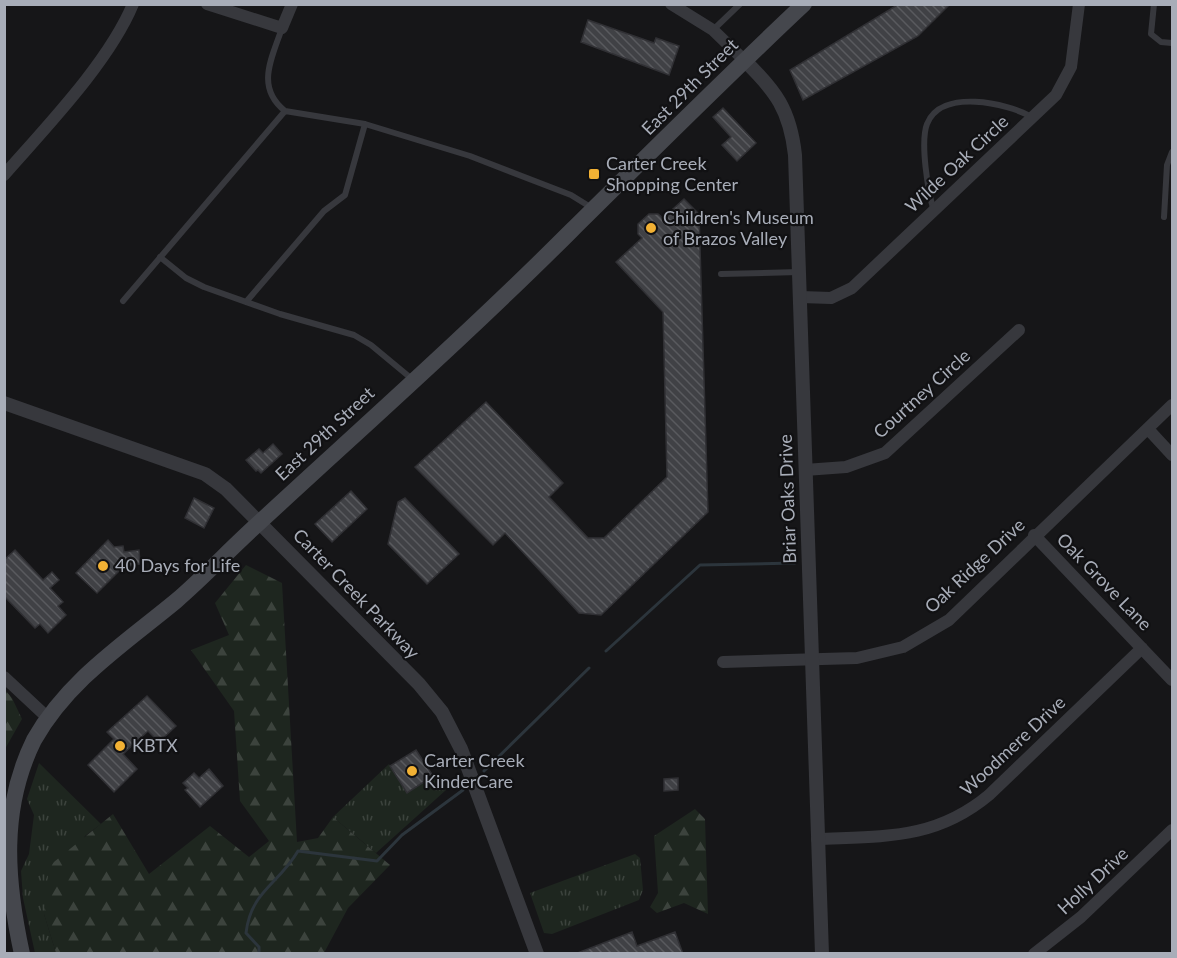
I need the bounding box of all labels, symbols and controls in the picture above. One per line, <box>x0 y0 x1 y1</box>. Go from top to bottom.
street label: East 29th Street <box>636 33 743 139</box>
street label: Wilde Oak Circle <box>900 110 1012 217</box>
place label: Carter Creek Shopping Center <box>606 152 739 195</box>
marker: Carter Creek Shopping Center <box>587 167 601 181</box>
place label: Children's Museum of Brazos Valley <box>663 206 814 249</box>
marker: Children's Museum of Brazos Valley <box>644 221 658 235</box>
street label: Courtney Circle <box>868 344 974 442</box>
street label: East 29th Street <box>270 381 379 485</box>
street label: Briar Oaks Drive <box>774 434 800 564</box>
street label: Oak Ridge Drive <box>920 513 1029 617</box>
street label: Carter Creek Parkway <box>289 524 425 663</box>
street label: Oak Grove Lane <box>1053 528 1157 635</box>
place label: 40 Days for Life <box>115 554 240 576</box>
marker: 40 Days for Life <box>96 559 110 573</box>
street label: Woodmere Drive <box>955 691 1069 800</box>
place label: KBTX <box>132 734 178 756</box>
marker: KBTX <box>113 739 127 753</box>
place label: Carter Creek KinderCare <box>424 749 525 792</box>
marker: Carter Creek KinderCare <box>405 764 419 778</box>
street label: Holly Drive <box>1052 842 1132 919</box>

